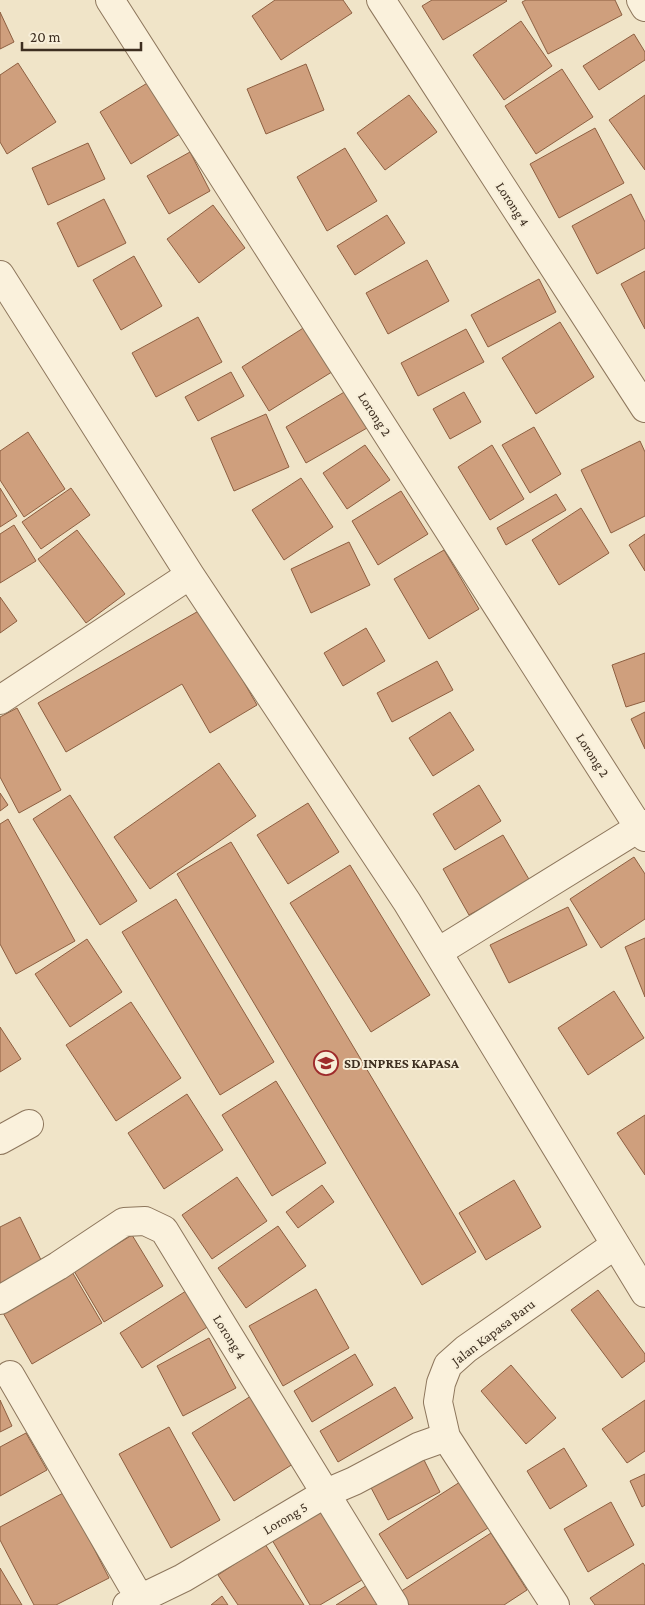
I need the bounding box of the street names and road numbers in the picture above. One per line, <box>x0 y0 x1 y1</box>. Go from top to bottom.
street label: Lorong 4 <box>493 179 533 229</box>
street label: Lorong 2 <box>355 389 395 439</box>
street label: Lorong 2 <box>573 730 613 780</box>
street label: Jalan Kapasa Baru <box>447 1295 538 1370</box>
street label: Lorong 4 <box>210 1312 250 1362</box>
street label: Lorong 5 <box>260 1499 310 1537</box>

